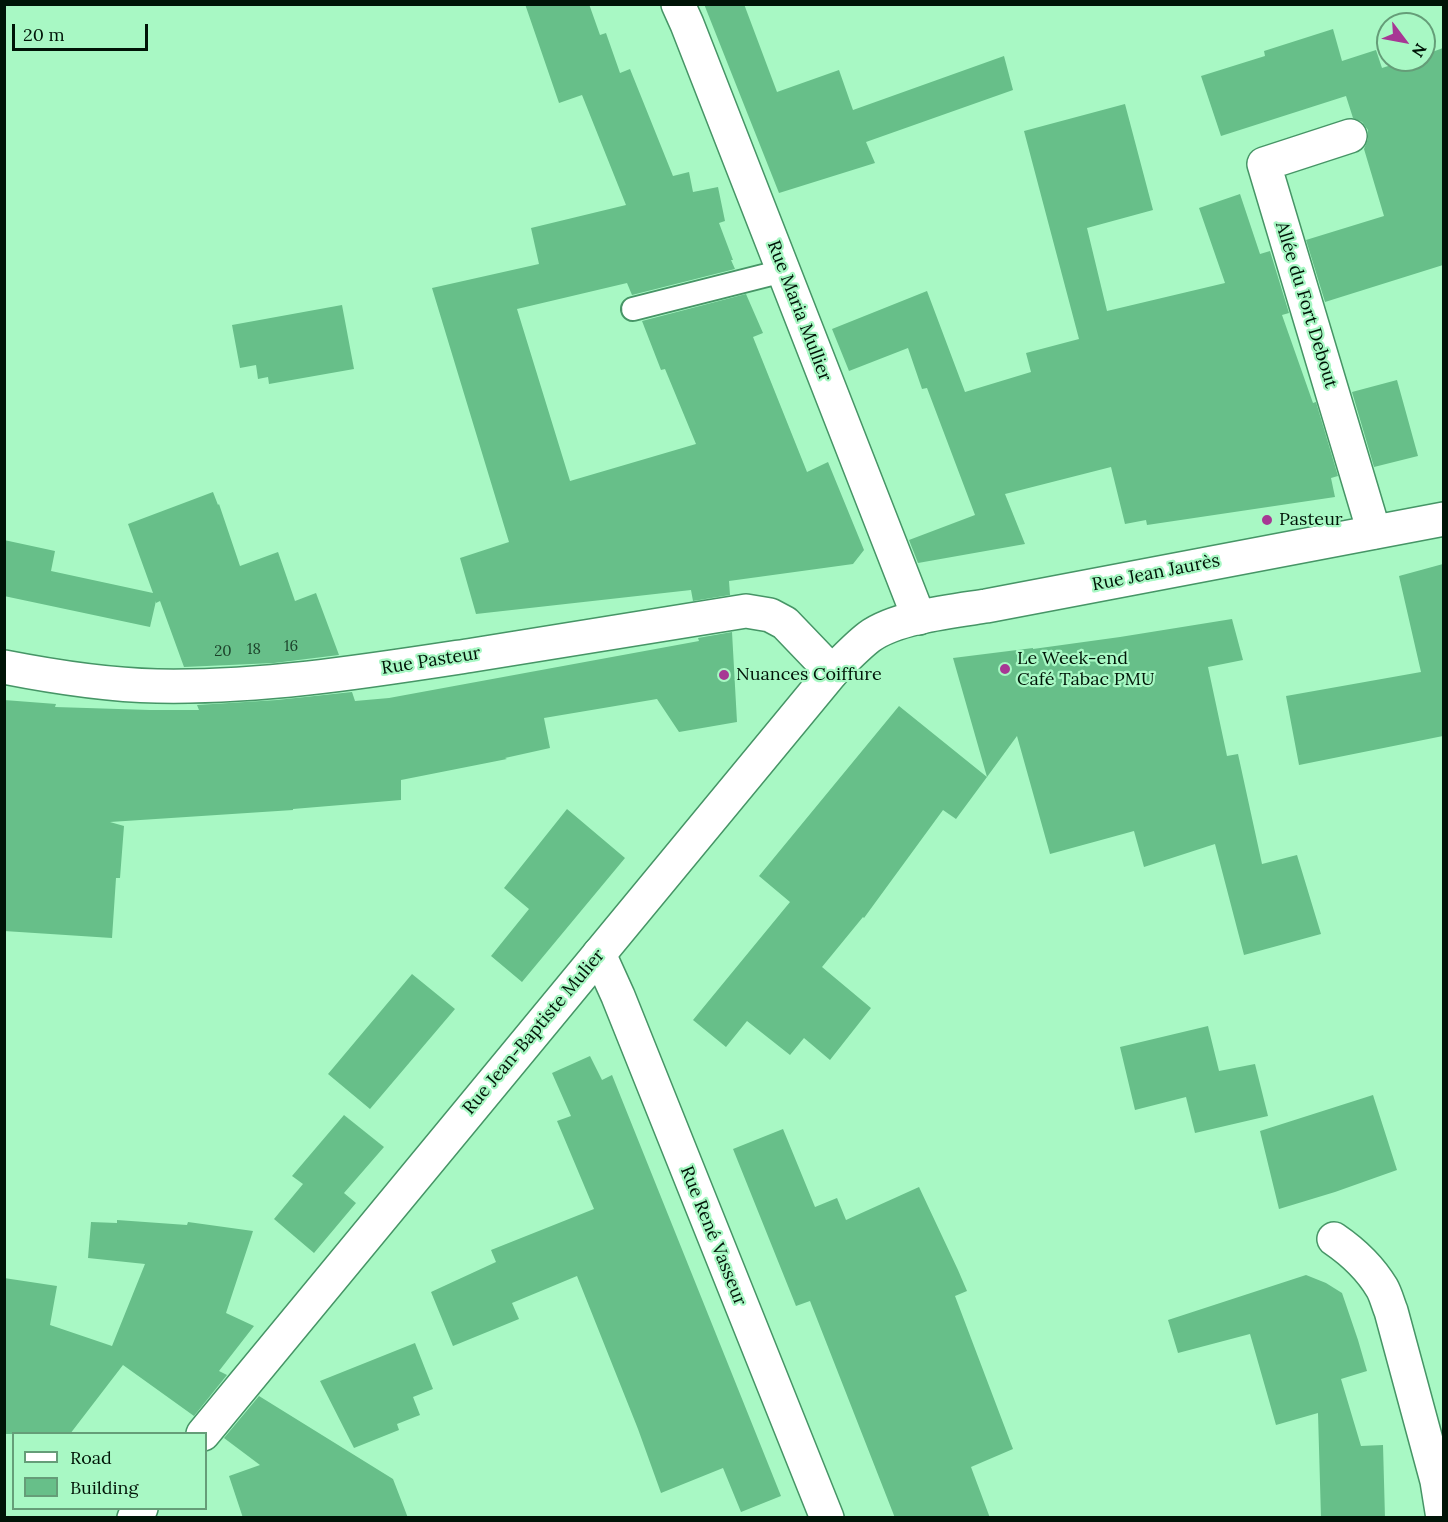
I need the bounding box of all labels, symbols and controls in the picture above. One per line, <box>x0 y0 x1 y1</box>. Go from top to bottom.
scale bar <box>15 12 152 50</box>
north arrow <box>1376 12 1436 72</box>
text: 20 m <box>23 23 65 46</box>
text: N <box>1408 40 1431 61</box>
street label: Allée du Fort Debout <box>1270 219 1342 391</box>
street label: Rue Maria Mullier <box>762 238 836 384</box>
place label: Pasteur <box>1279 509 1343 531</box>
marker: Pasteur <box>1260 513 1274 527</box>
street label: Rue Jean Jaurès <box>1090 550 1222 596</box>
house number: 16 <box>284 638 298 656</box>
house number: 18 <box>247 641 261 659</box>
street label: Rue Pasteur <box>380 642 482 680</box>
house number: 20 <box>214 643 232 661</box>
place label: Le Week-end Café Tabac PMU <box>1017 648 1155 690</box>
marker: Le Week-end Café Tabac PMU <box>998 662 1012 676</box>
place label: Nuances Coiffure <box>736 664 882 686</box>
marker: Nuances Coiffure <box>717 668 731 682</box>
street label: Rue Jean-Baptiste Mulier <box>458 945 610 1119</box>
street label: Rue René Vasseur <box>675 1163 751 1309</box>
legend <box>12 1432 207 1510</box>
text: Road <box>70 1446 112 1469</box>
text: Building <box>70 1476 138 1499</box>

